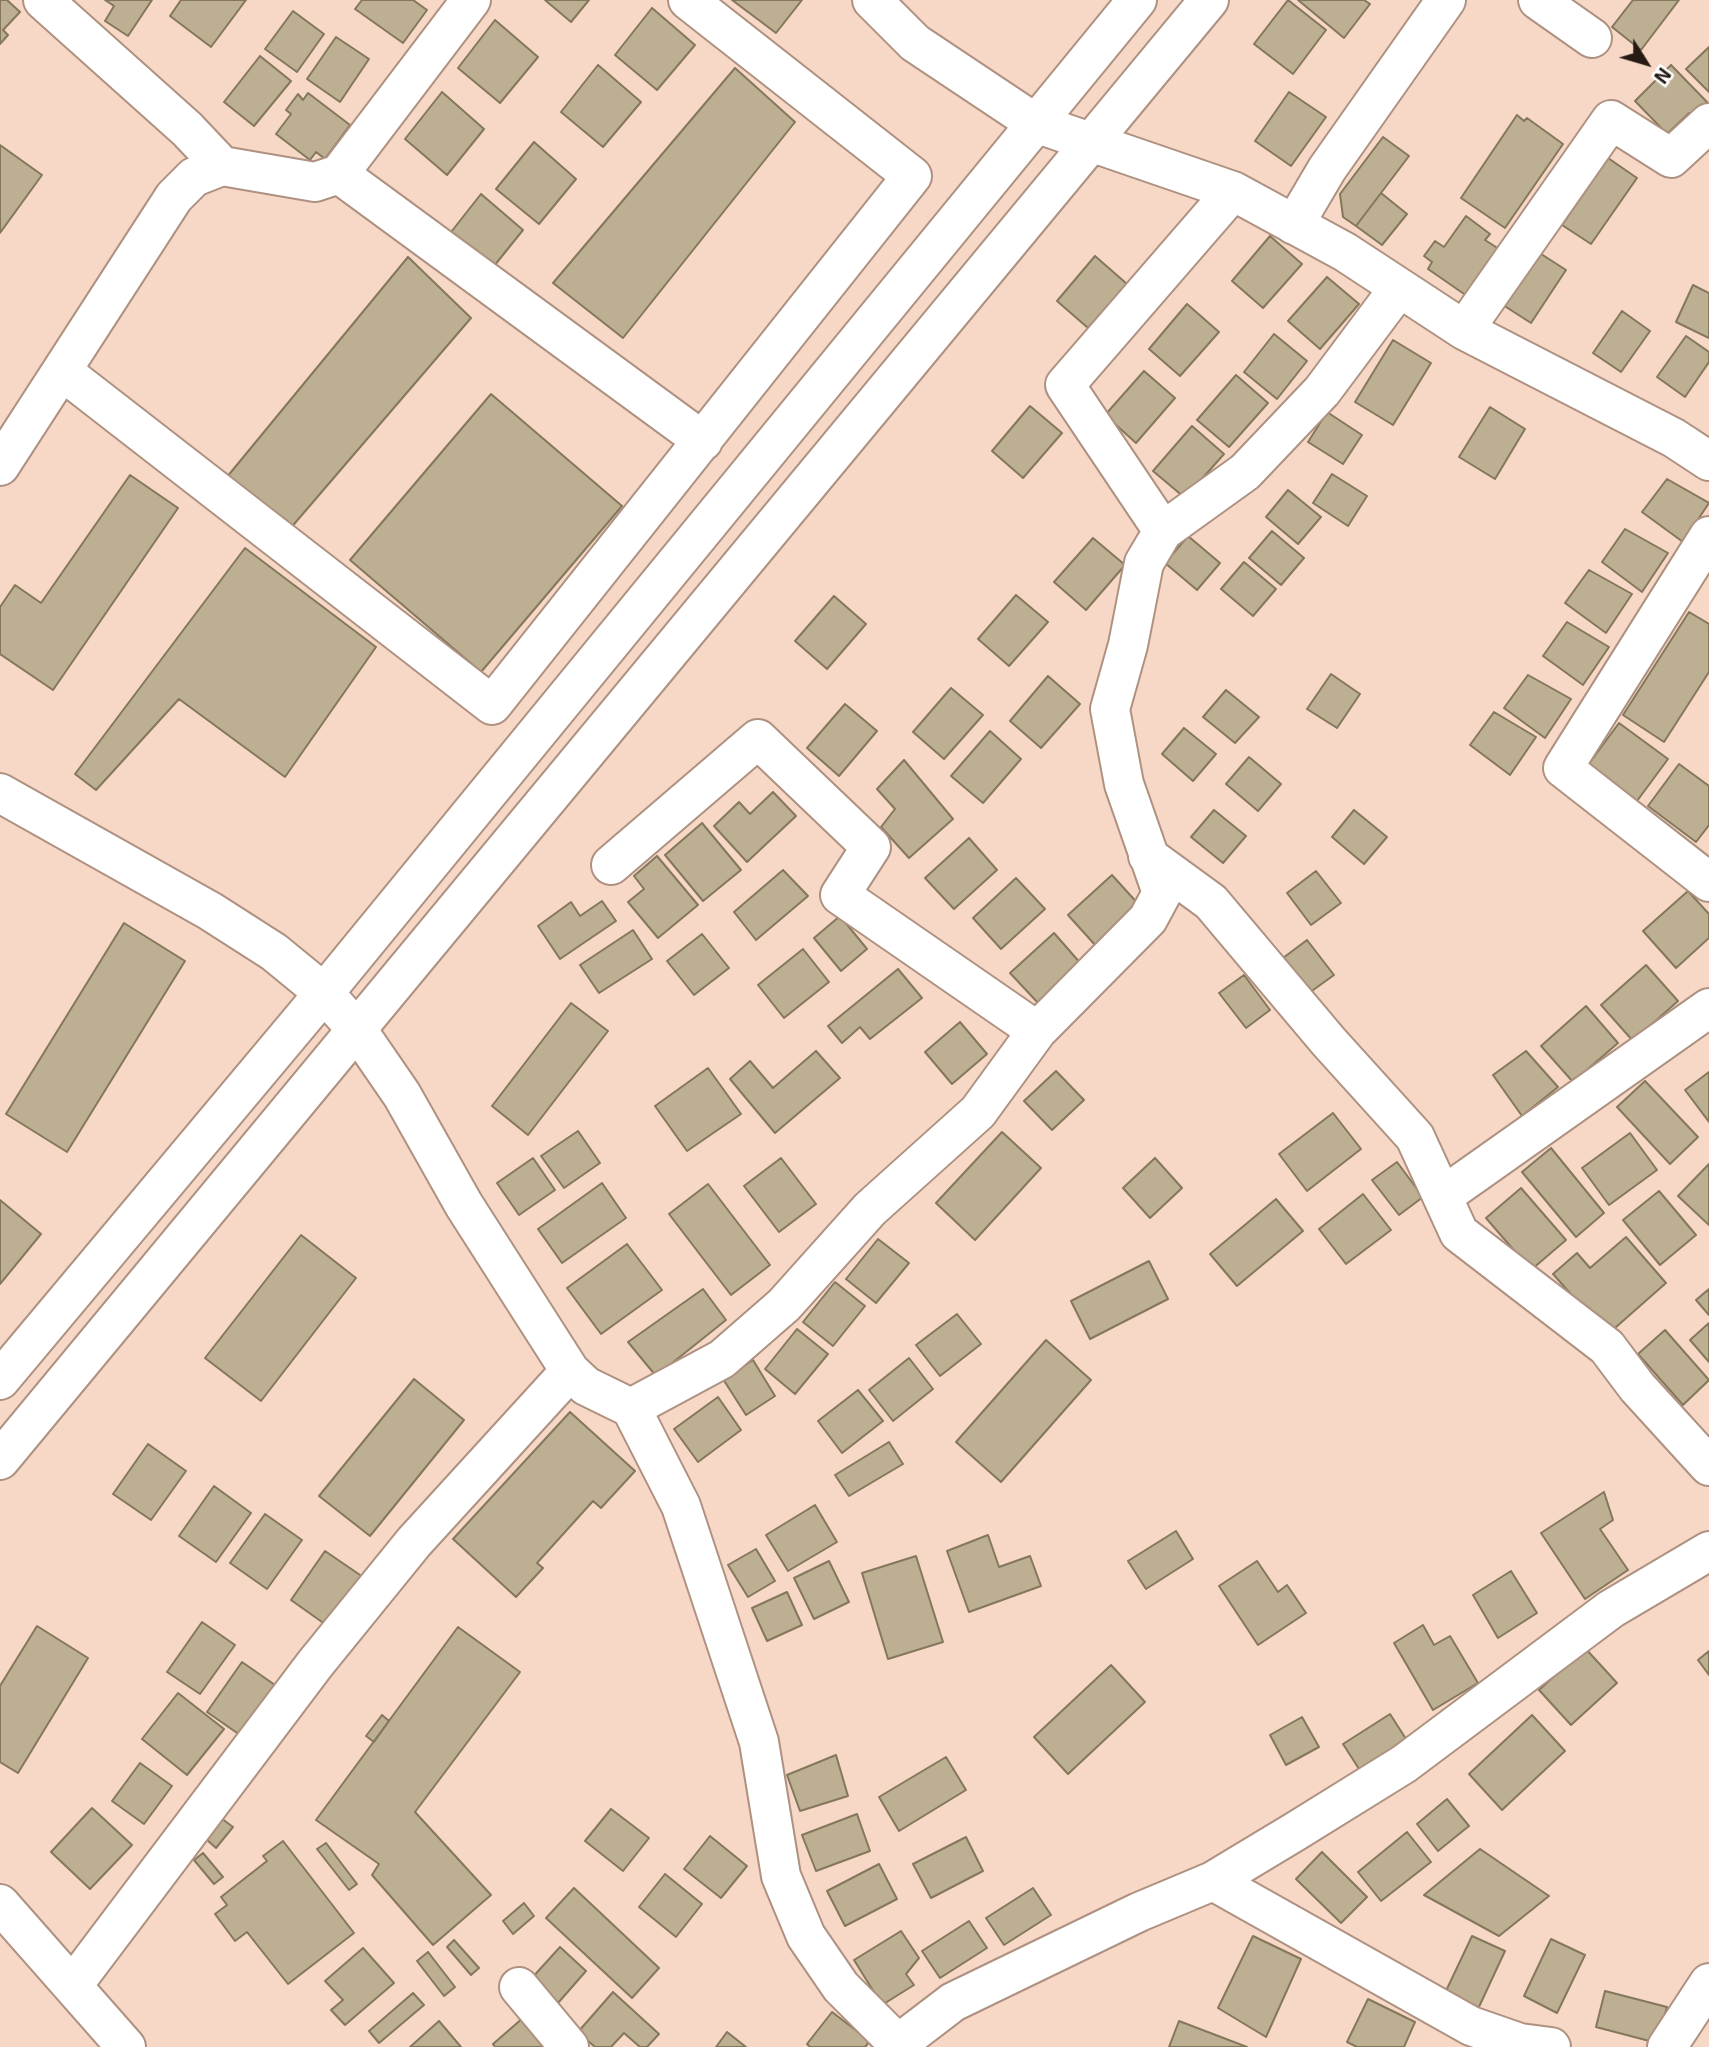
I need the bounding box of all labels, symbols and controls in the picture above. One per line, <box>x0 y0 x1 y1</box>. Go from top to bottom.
north arrow <box>1611 28 1681 98</box>
text: N <box>1650 64 1676 88</box>

